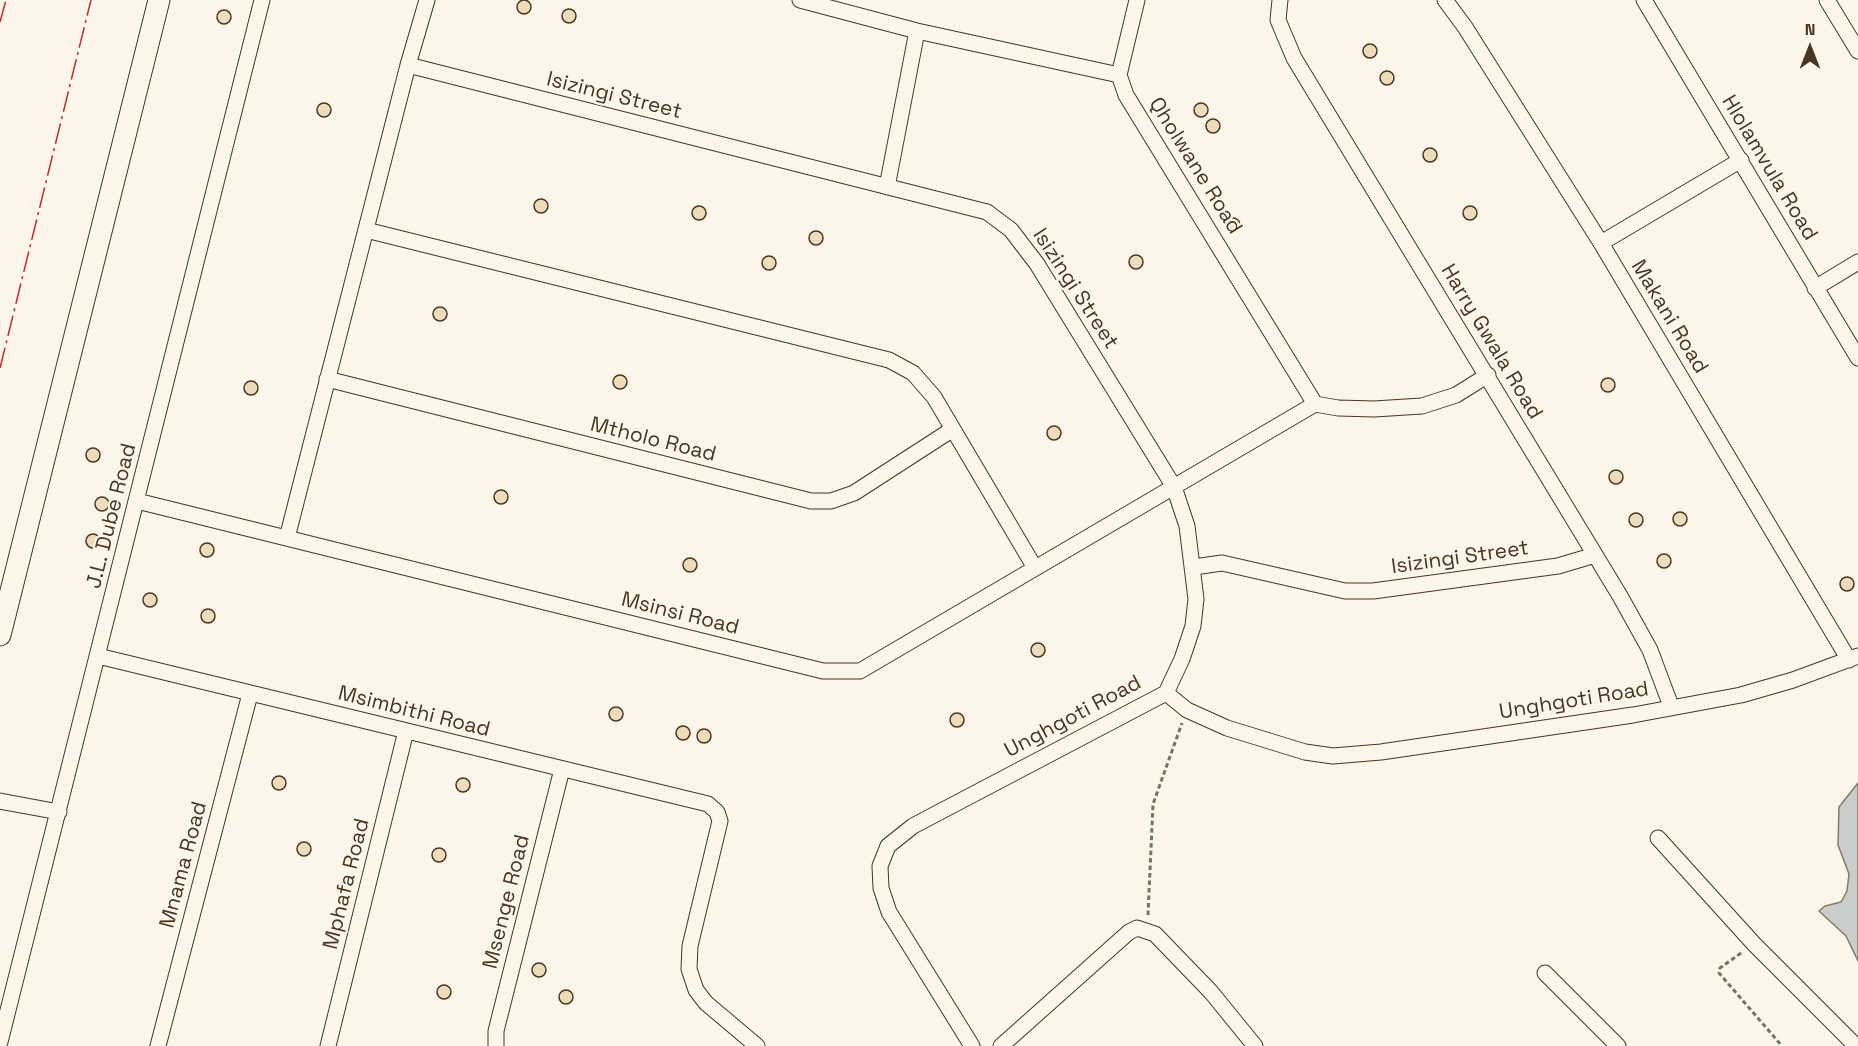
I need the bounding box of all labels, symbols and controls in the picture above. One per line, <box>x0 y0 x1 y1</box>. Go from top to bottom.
north arrow <box>1780 18 1840 78</box>
text: N <box>1805 19 1815 40</box>
street label: Isizingi Street <box>544 67 684 125</box>
street label: Hlolamvula Road <box>1716 91 1822 245</box>
street label: Qholwane Road <box>1143 93 1247 239</box>
street label: Isizingi Street <box>1027 224 1123 354</box>
street label: Makani Road <box>1625 256 1713 378</box>
street label: Harry Gwala Road <box>1435 260 1547 424</box>
street label: Mtholo Road <box>587 412 719 468</box>
street label: J.L. Dube Road <box>82 441 142 591</box>
street label: Isizingi Street <box>1390 536 1530 580</box>
street label: Msinsi Road <box>619 587 741 641</box>
street label: Unghgoti Road <box>1000 670 1146 764</box>
street label: Unghgoti Road <box>1497 677 1651 725</box>
street label: Msimbithi Road <box>335 681 493 743</box>
street label: Mnama Road <box>155 799 213 931</box>
street label: Mphafa Road <box>319 816 375 952</box>
street label: Msenge Road <box>478 832 536 972</box>

